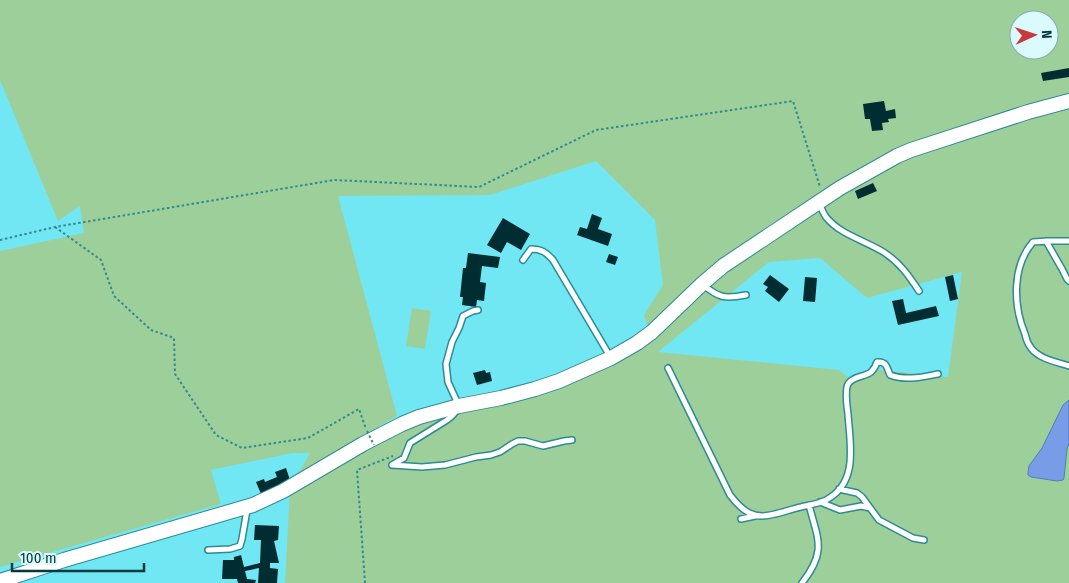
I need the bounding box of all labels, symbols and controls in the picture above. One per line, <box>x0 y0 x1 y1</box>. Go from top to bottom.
north arrow <box>1009 10 1059 60</box>
text: N <box>1038 30 1055 39</box>
scale bar <box>12 540 145 572</box>
text: 100 m <box>20 549 57 567</box>

